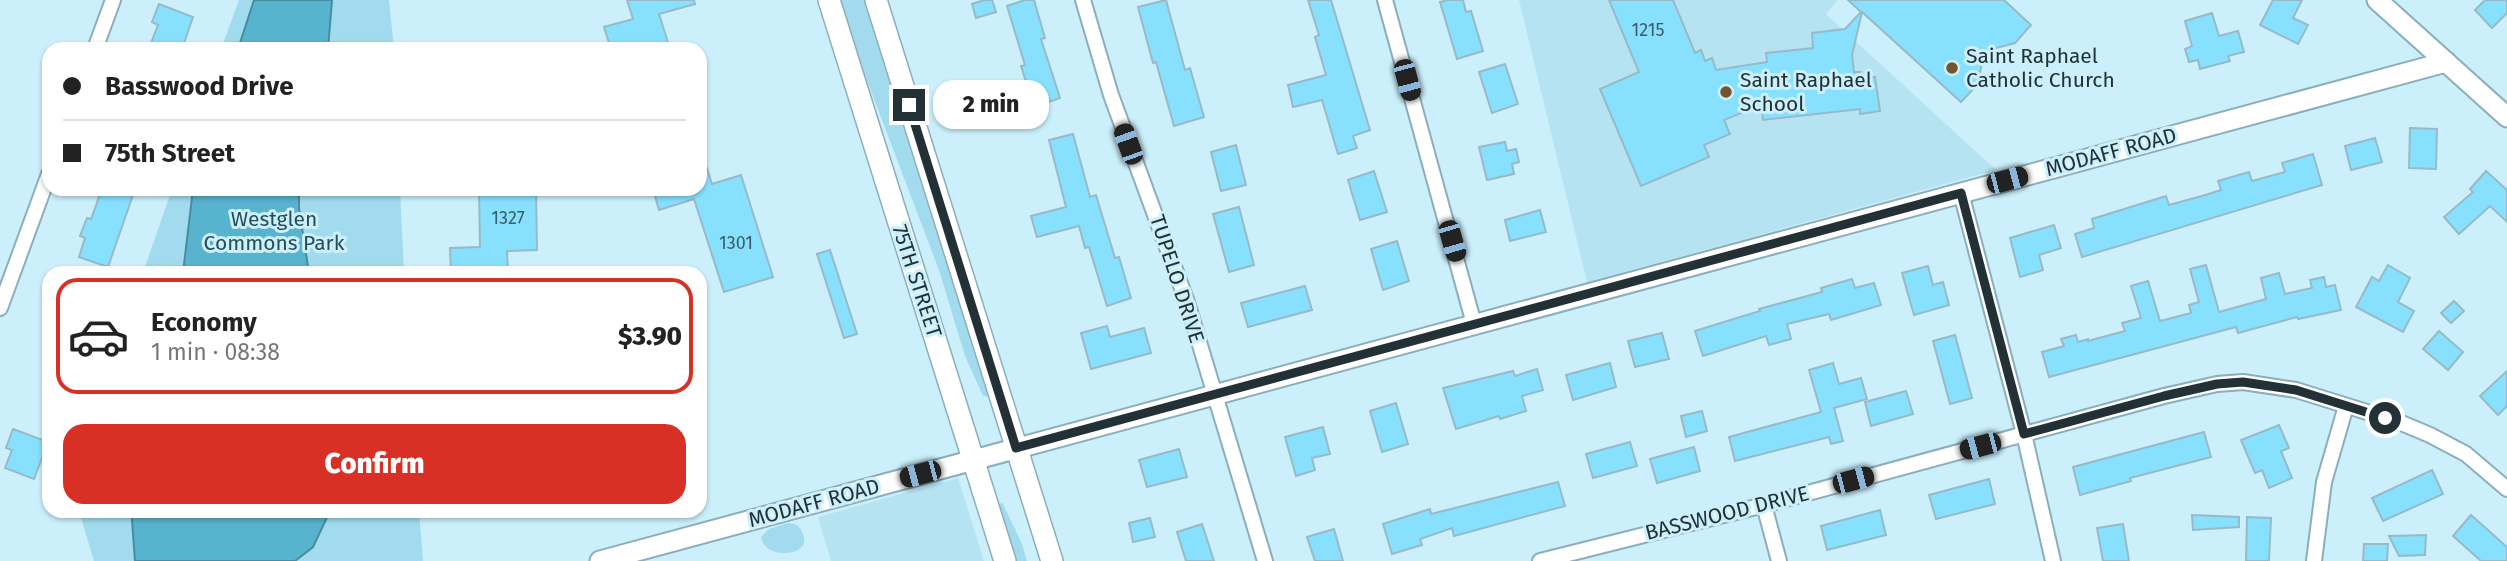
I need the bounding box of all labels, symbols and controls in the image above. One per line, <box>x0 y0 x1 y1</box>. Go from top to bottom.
house number: 1215 <box>1631 19 1665 41</box>
place label: Saint Raphael Catholic Church <box>1966 43 2115 93</box>
car <box>1392 57 1423 103</box>
marker: Saint Raphael Catholic Church <box>1944 60 1960 76</box>
place label: Saint Raphael School <box>1740 67 1872 117</box>
text: Basswood Drive <box>105 71 294 102</box>
callout: 2 min <box>934 80 1049 130</box>
marker: Saint Raphael School <box>1718 84 1734 100</box>
route end <box>893 89 925 121</box>
text: 2 min <box>963 90 1019 118</box>
car <box>1111 121 1146 167</box>
street label: MODAFF ROAD <box>2043 122 2179 182</box>
text: 75th Street <box>105 138 235 169</box>
car <box>1984 164 2031 196</box>
park label: Westglen Commons Park <box>204 206 345 256</box>
house number: 1327 <box>491 207 525 229</box>
street label: TUPELO DRIVE <box>1144 212 1210 346</box>
car <box>1437 218 1468 264</box>
street label: 75TH STREET <box>887 221 948 341</box>
house number: 1301 <box>719 232 753 254</box>
icon: car <box>67 305 130 368</box>
text: Economy <box>151 307 257 338</box>
text: $3.90 <box>618 321 682 352</box>
text: 1 min · 08:38 <box>151 338 280 366</box>
route start <box>2369 402 2401 434</box>
button: Confirm <box>63 424 686 504</box>
car <box>1957 430 2004 462</box>
car <box>897 458 944 490</box>
car <box>1830 464 1877 496</box>
street label: MODAFF ROAD <box>746 473 882 533</box>
street label: BASSWOOD DRIVE <box>1642 480 1812 546</box>

